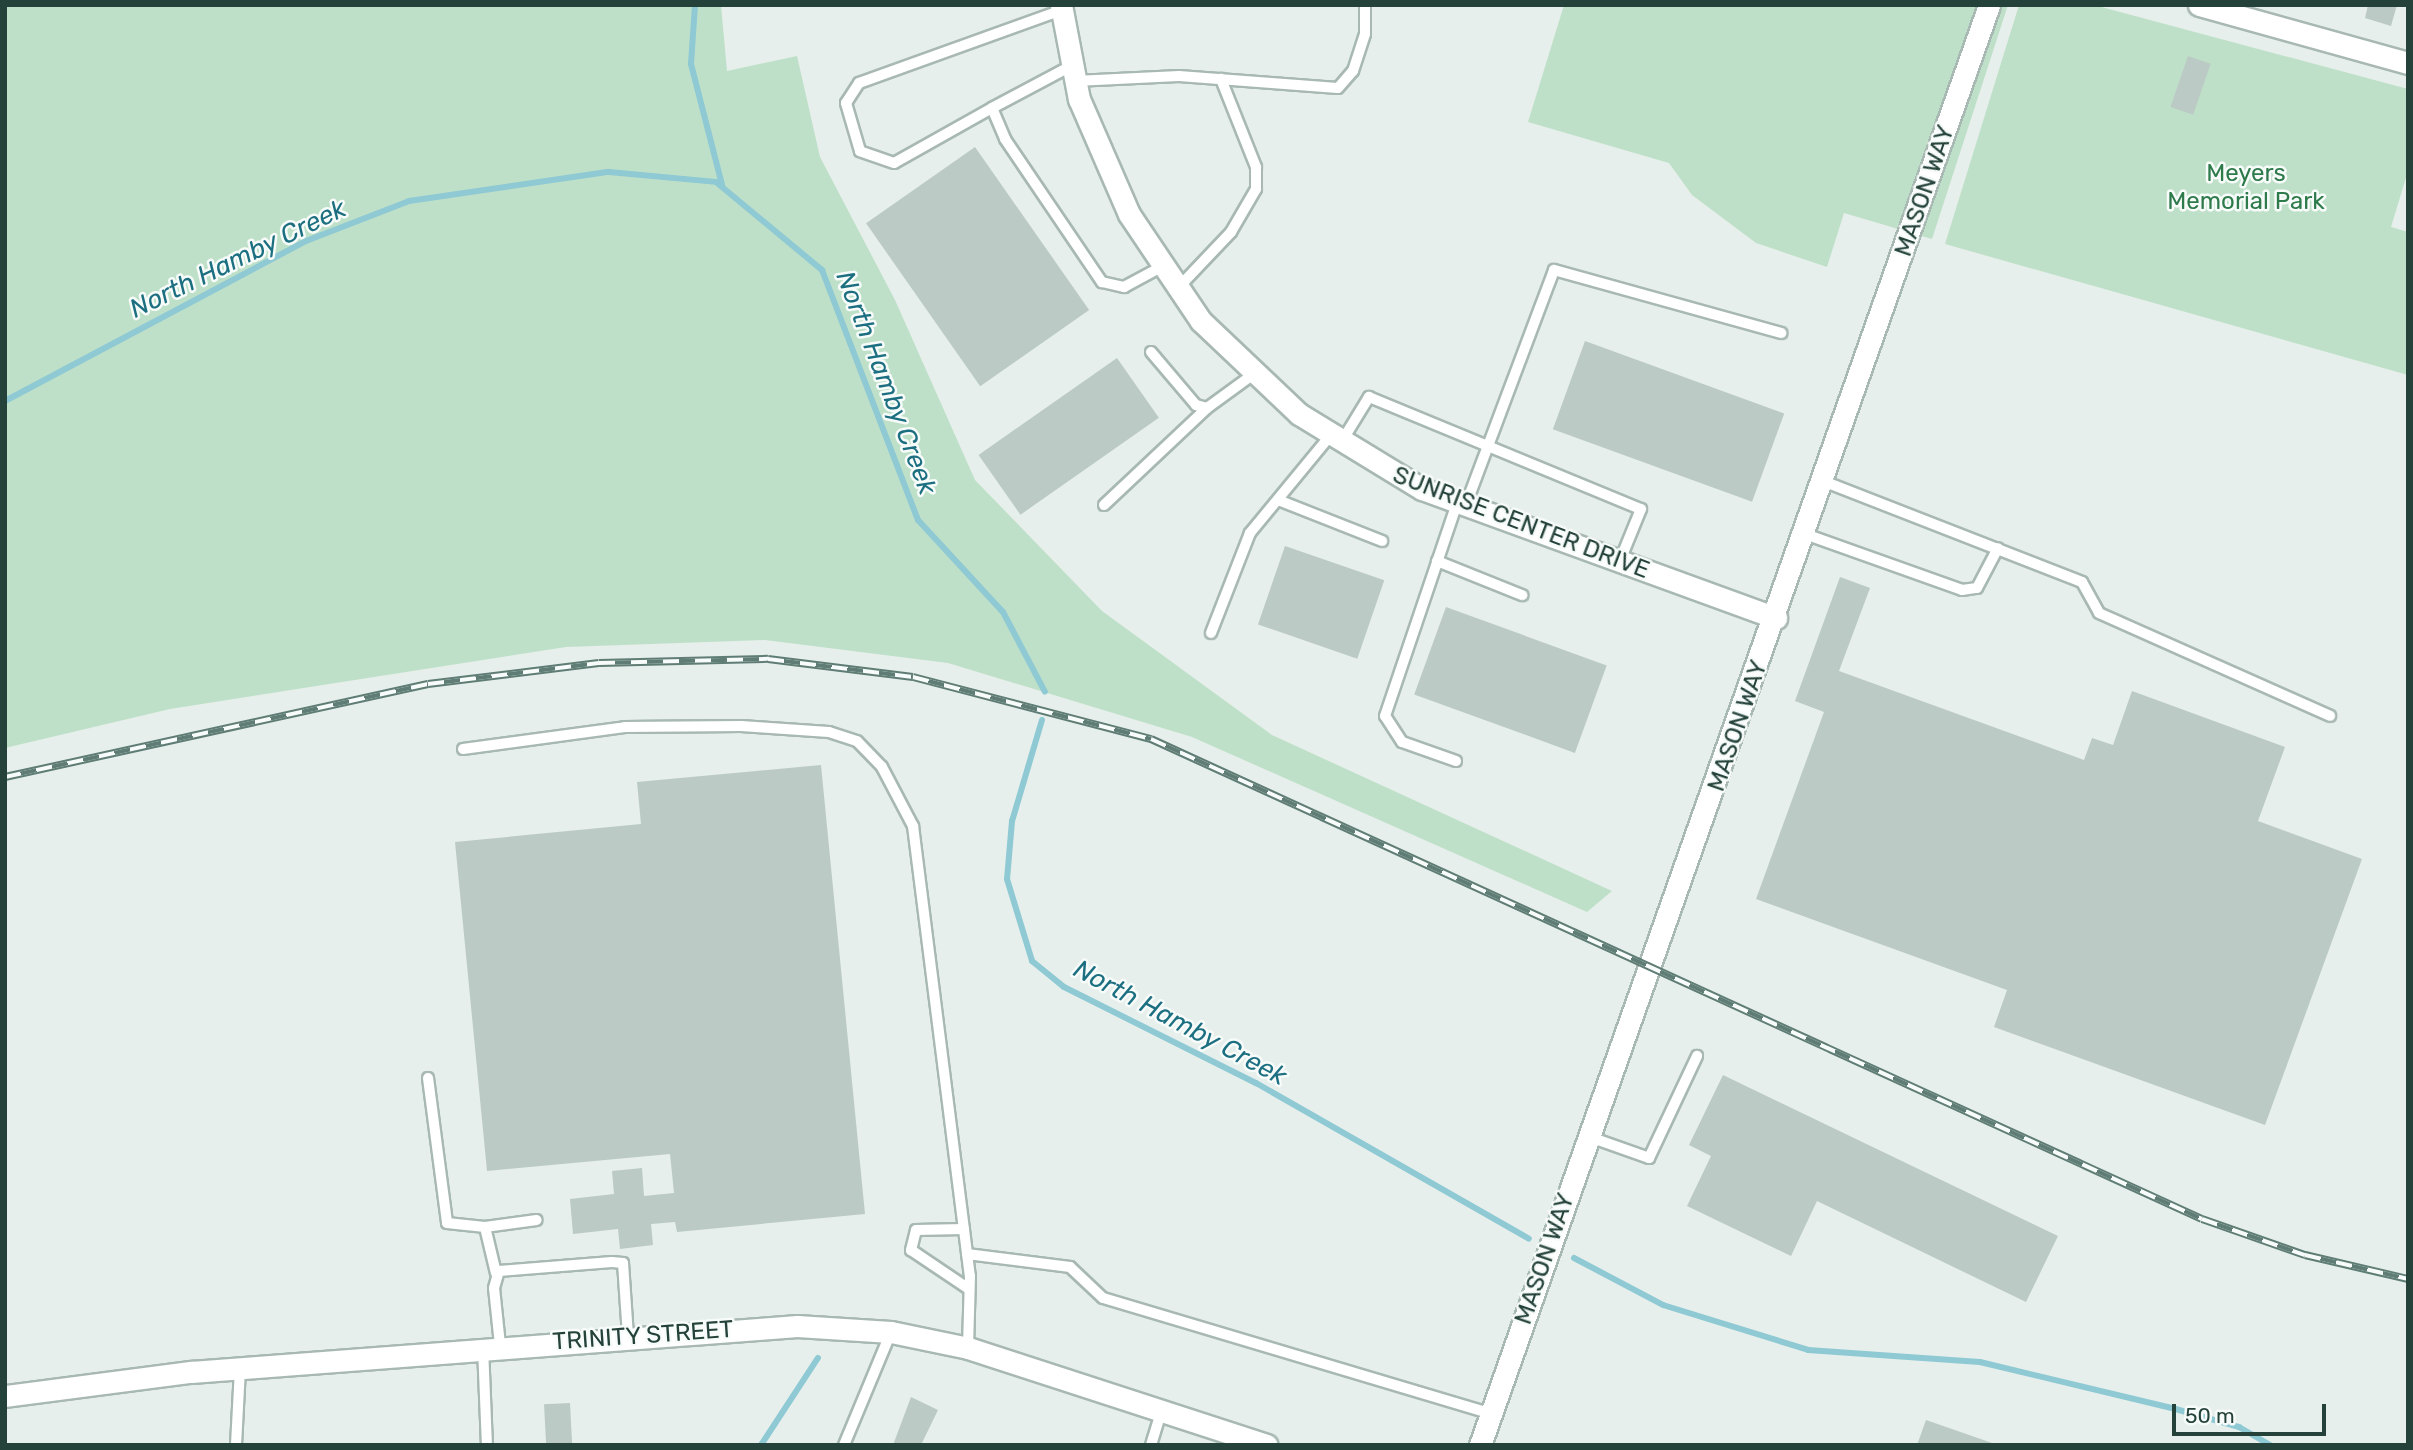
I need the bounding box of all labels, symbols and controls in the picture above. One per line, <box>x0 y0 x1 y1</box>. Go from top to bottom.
street label: MASON WAY <box>1889 121 1961 261</box>
park label: Meyers Memorial Park <box>2167 160 2325 216</box>
water label: North Hamby Creek <box>124 193 352 325</box>
water label: North Hamby Creek <box>829 267 943 499</box>
street label: SUNRISE CENTER DRIVE <box>1389 461 1653 585</box>
street label: MASON WAY <box>1702 656 1774 796</box>
water label: North Hamby Creek <box>1068 953 1292 1093</box>
street label: MASON WAY <box>1509 1189 1581 1329</box>
street label: TRINITY STREET <box>551 1315 735 1357</box>
scale bar <box>2175 1390 2329 1434</box>
text: 50 m <box>2185 1403 2235 1428</box>

